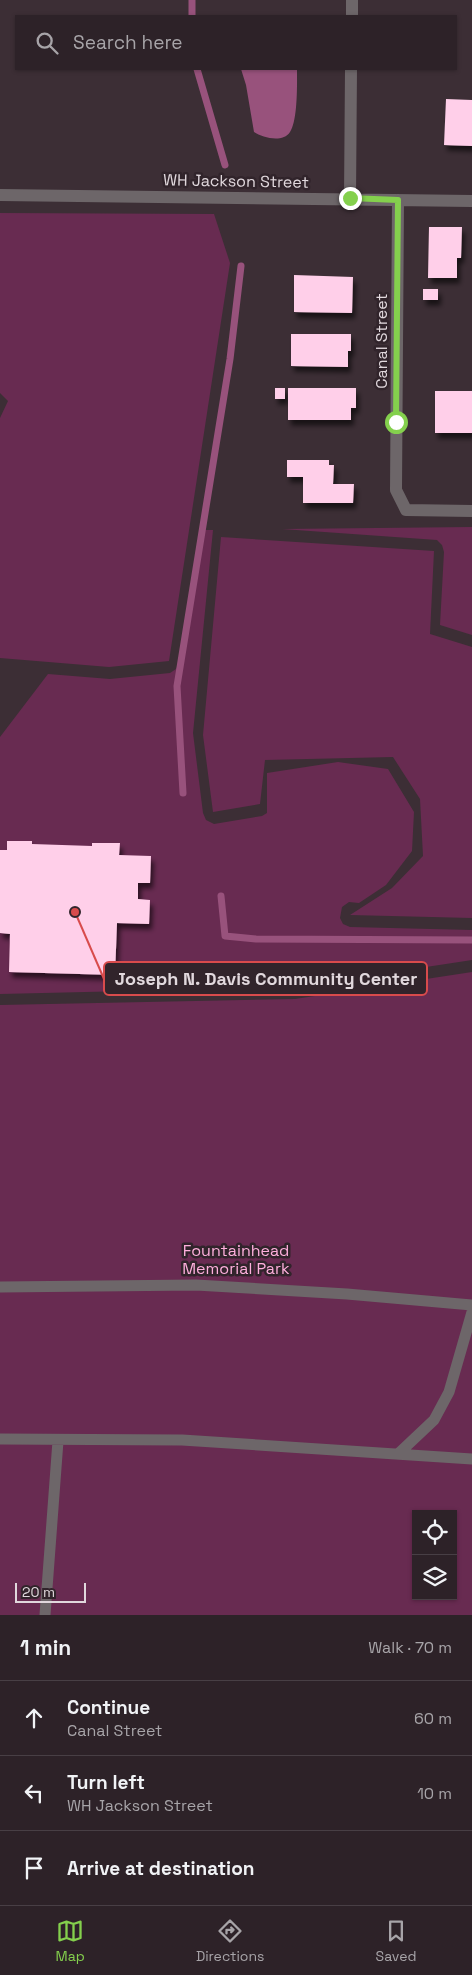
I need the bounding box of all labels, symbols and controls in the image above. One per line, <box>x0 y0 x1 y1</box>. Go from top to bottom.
search box <box>15 15 457 70</box>
icon: search <box>33 29 61 57</box>
text: Search here <box>73 30 183 55</box>
street label: WH Jackson Street <box>163 169 309 193</box>
route end <box>339 187 362 210</box>
street label: Canal Street <box>371 293 392 389</box>
route start <box>385 411 408 434</box>
callout: Joseph N. Davis Community Center <box>104 962 427 995</box>
text: Joseph N. Davis Community Center <box>115 967 417 990</box>
park label: Fountainhead Memorial Park <box>182 1240 290 1279</box>
map controls <box>412 1510 457 1600</box>
button: locate <box>412 1510 457 1555</box>
button: layers <box>412 1555 457 1600</box>
scale bar <box>15 1580 86 1603</box>
text: 20 m <box>22 1583 55 1601</box>
text: 1 min <box>20 1634 71 1661</box>
text: Walk · 70 m <box>368 1637 452 1658</box>
text: Continue <box>67 1695 150 1720</box>
icon: ahead <box>20 1704 48 1732</box>
text: 60 m <box>414 1708 452 1729</box>
text: Canal Street <box>67 1720 162 1741</box>
text: Turn left <box>67 1770 145 1795</box>
icon: left <box>20 1779 48 1807</box>
text: 10 m <box>417 1783 452 1804</box>
text: WH Jackson Street <box>67 1795 213 1816</box>
icon: arrive <box>20 1854 48 1882</box>
text: Arrive at destination <box>67 1856 255 1881</box>
tab: Map <box>56 1917 85 1965</box>
tab: Directions <box>196 1917 264 1965</box>
tab: Saved <box>376 1917 416 1965</box>

